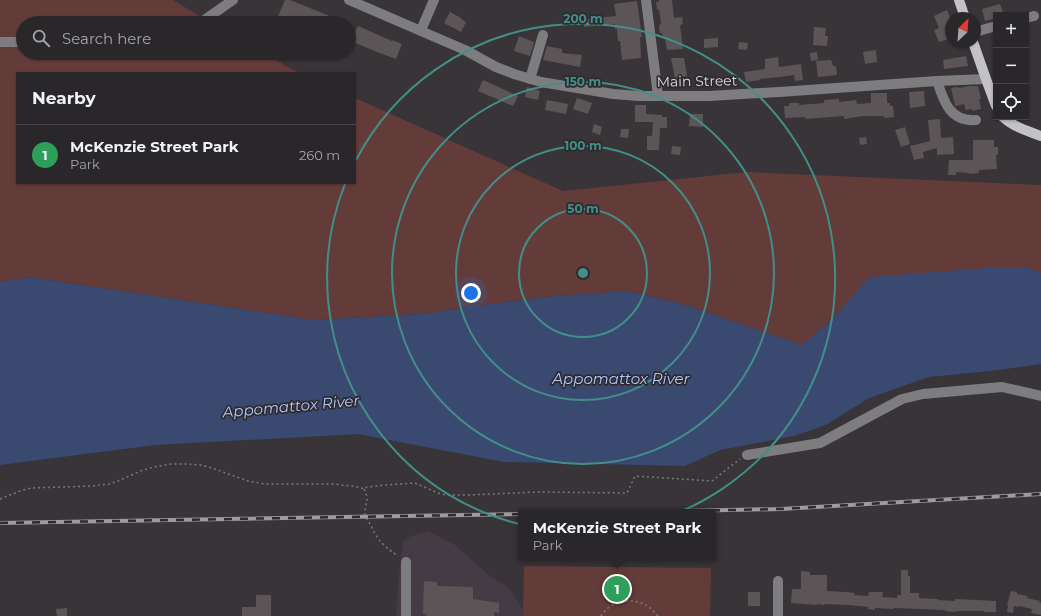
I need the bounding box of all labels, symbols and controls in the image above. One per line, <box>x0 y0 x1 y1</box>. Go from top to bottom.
text: 200 m <box>563 11 603 26</box>
north arrow <box>945 12 981 48</box>
map controls <box>993 12 1029 120</box>
button: + <box>993 12 1029 48</box>
search box <box>16 16 356 60</box>
icon: search <box>30 27 52 49</box>
text: Search here <box>62 29 151 48</box>
button: − <box>993 48 1029 84</box>
street label: Main Street <box>656 71 738 91</box>
text: 150 m <box>565 74 601 89</box>
button: locate <box>993 84 1029 120</box>
text: Nearby <box>32 88 96 108</box>
text: McKenzie Street Park <box>70 137 239 156</box>
text: 100 m <box>565 138 601 153</box>
text: 1 <box>42 147 48 163</box>
text: 260 m <box>299 147 340 163</box>
text: Park <box>70 156 100 172</box>
text: 50 m <box>567 201 599 216</box>
centre of rings <box>576 266 590 280</box>
your location <box>461 283 481 303</box>
water label: Appomattox River <box>551 369 691 388</box>
water label: Appomattox River <box>221 390 361 422</box>
popup <box>518 509 716 561</box>
text: McKenzie Street Park <box>533 518 701 537</box>
text: Park <box>533 537 562 553</box>
pin: 1 <box>604 574 630 604</box>

